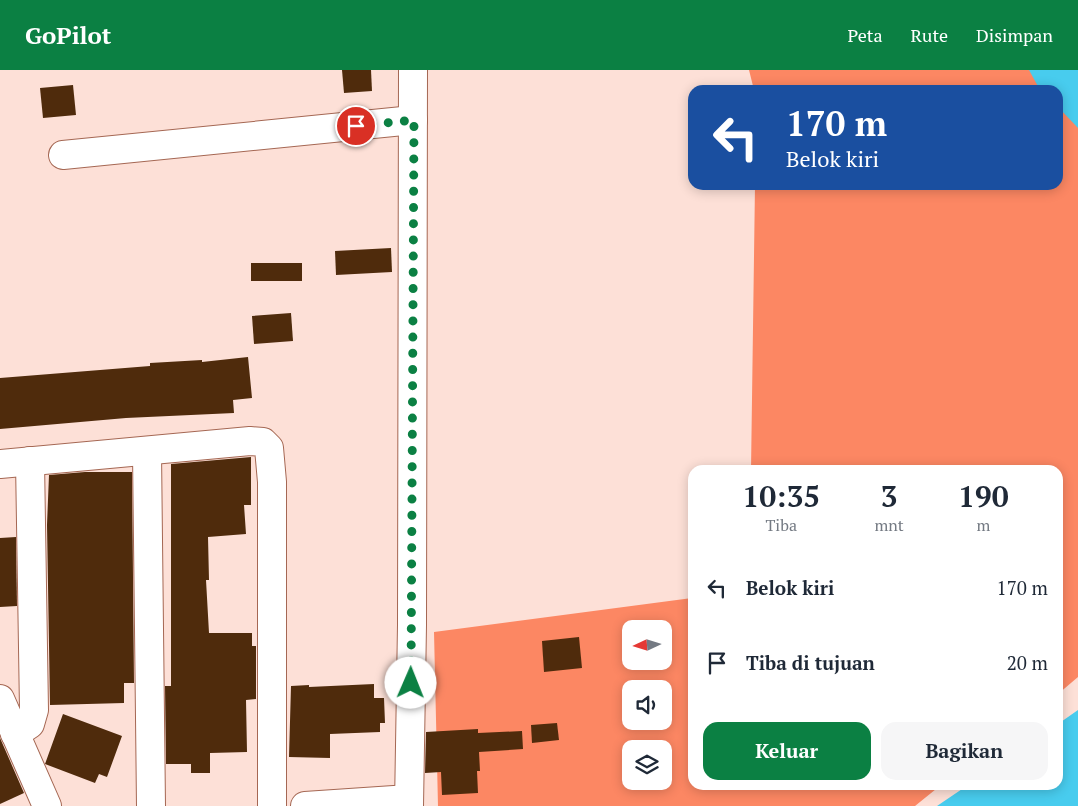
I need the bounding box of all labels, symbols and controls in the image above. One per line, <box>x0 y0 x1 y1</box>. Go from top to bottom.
text: GoPilot <box>25 19 111 51</box>
text: Peta <box>848 23 883 47</box>
text: Rute <box>911 23 948 47</box>
text: Disimpan <box>976 23 1053 47</box>
text: 170 m <box>786 100 887 146</box>
pin <box>335 105 377 147</box>
icon: left <box>703 105 768 170</box>
icon: arrive <box>342 112 370 140</box>
text: Belok kiri <box>786 144 879 173</box>
text: 10:35 <box>742 476 820 516</box>
text: 3 <box>881 476 898 516</box>
text: 190 <box>958 476 1009 516</box>
text: Tiba <box>765 514 797 536</box>
text: mnt <box>874 514 904 536</box>
text: m <box>976 514 990 536</box>
icon: left <box>703 574 731 602</box>
text: Belok kiri <box>746 575 834 600</box>
text: 170 m <box>997 575 1048 600</box>
north arrow <box>622 620 672 670</box>
map controls <box>622 620 672 790</box>
icon: arrive <box>703 649 731 677</box>
text: Tiba di tujuan <box>746 650 875 675</box>
text: 20 m <box>1007 650 1048 675</box>
position arrow <box>384 656 436 708</box>
button: sound <box>622 680 672 730</box>
button: Keluar <box>703 722 871 780</box>
button: Bagikan <box>881 722 1048 780</box>
button: layers <box>622 740 672 790</box>

